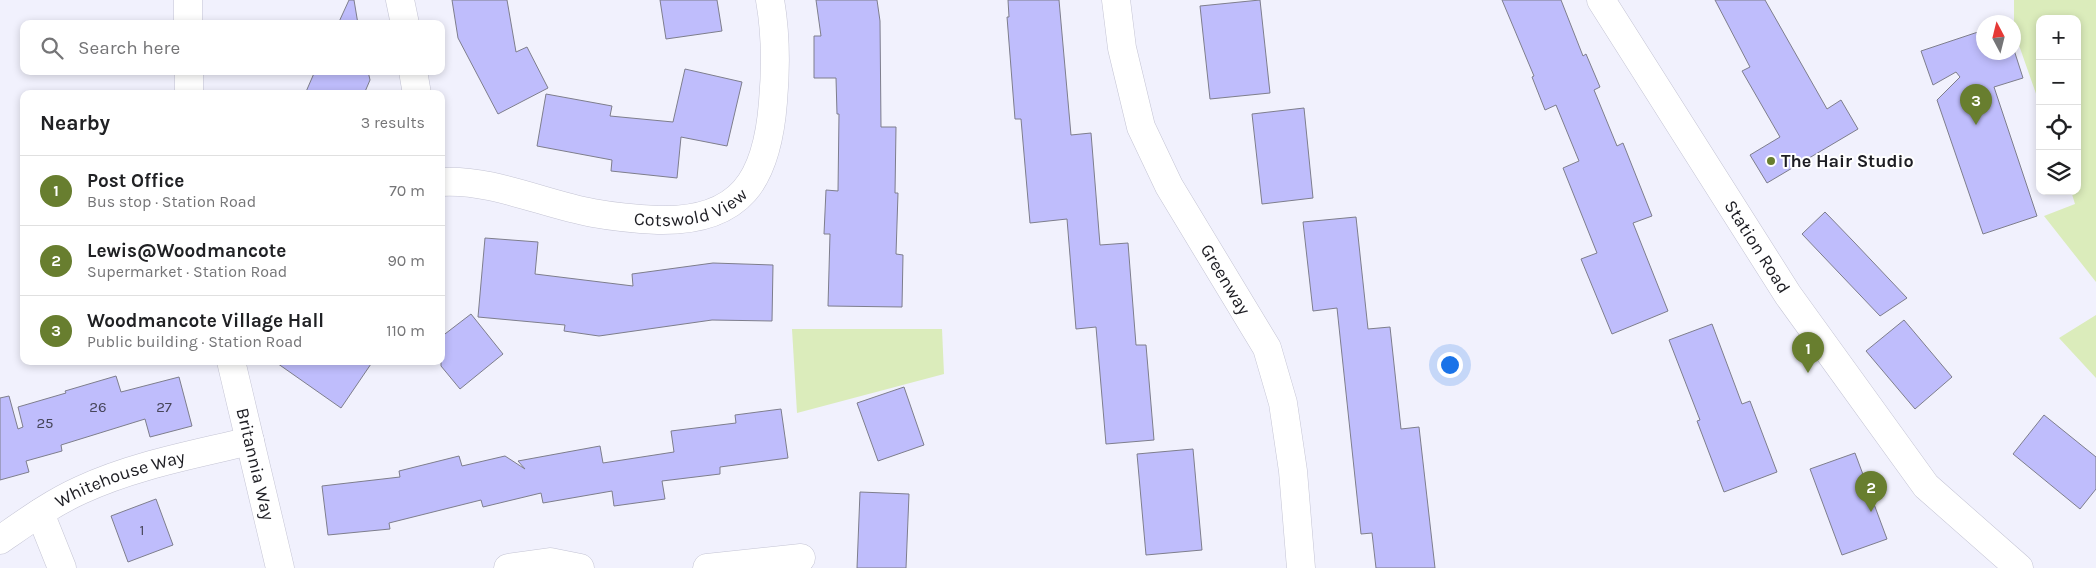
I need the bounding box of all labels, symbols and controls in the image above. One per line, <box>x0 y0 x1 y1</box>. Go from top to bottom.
north arrow <box>1976 15 2021 60</box>
map controls <box>2036 15 2081 195</box>
button: + <box>2036 15 2081 60</box>
search box <box>20 20 445 75</box>
icon: search <box>38 34 66 62</box>
text: Search here <box>78 37 180 59</box>
button: − <box>2036 60 2081 105</box>
pin: 3 <box>1960 84 1992 125</box>
button: locate <box>2036 105 2081 150</box>
text: Nearby <box>40 111 110 135</box>
text: 3 results <box>361 113 425 132</box>
place label: The Hair Studio <box>1781 150 1914 172</box>
button: layers <box>2036 150 2081 195</box>
marker: The Hair Studio <box>1765 155 1777 167</box>
text: Post Office <box>87 170 184 192</box>
text: 1 <box>53 181 59 200</box>
text: 70 m <box>389 181 425 200</box>
street label: Cotswold View <box>633 184 752 231</box>
text: Bus stop · Station Road <box>87 192 256 211</box>
street label: Station Road <box>1720 196 1795 297</box>
text: Lewis@Woodmancote <box>87 240 286 262</box>
street label: Greenway <box>1196 240 1256 319</box>
text: 2 <box>51 251 61 270</box>
text: 90 m <box>387 251 425 270</box>
text: Supermarket · Station Road <box>87 262 287 281</box>
text: Woodmancote Village Hall <box>87 310 324 332</box>
text: 3 <box>51 321 61 340</box>
text: 110 m <box>386 321 425 340</box>
text: Public building · Station Road <box>87 332 302 351</box>
pin: 1 <box>1792 332 1824 373</box>
your location <box>1437 352 1463 378</box>
house number: 26 <box>89 398 107 416</box>
house number: 27 <box>156 398 172 416</box>
street label: Britannia Way <box>231 406 280 523</box>
house number: 25 <box>36 414 54 432</box>
street label: Whitehouse Way <box>51 445 188 512</box>
pin: 2 <box>1855 471 1887 512</box>
house number: 1 <box>140 521 144 539</box>

